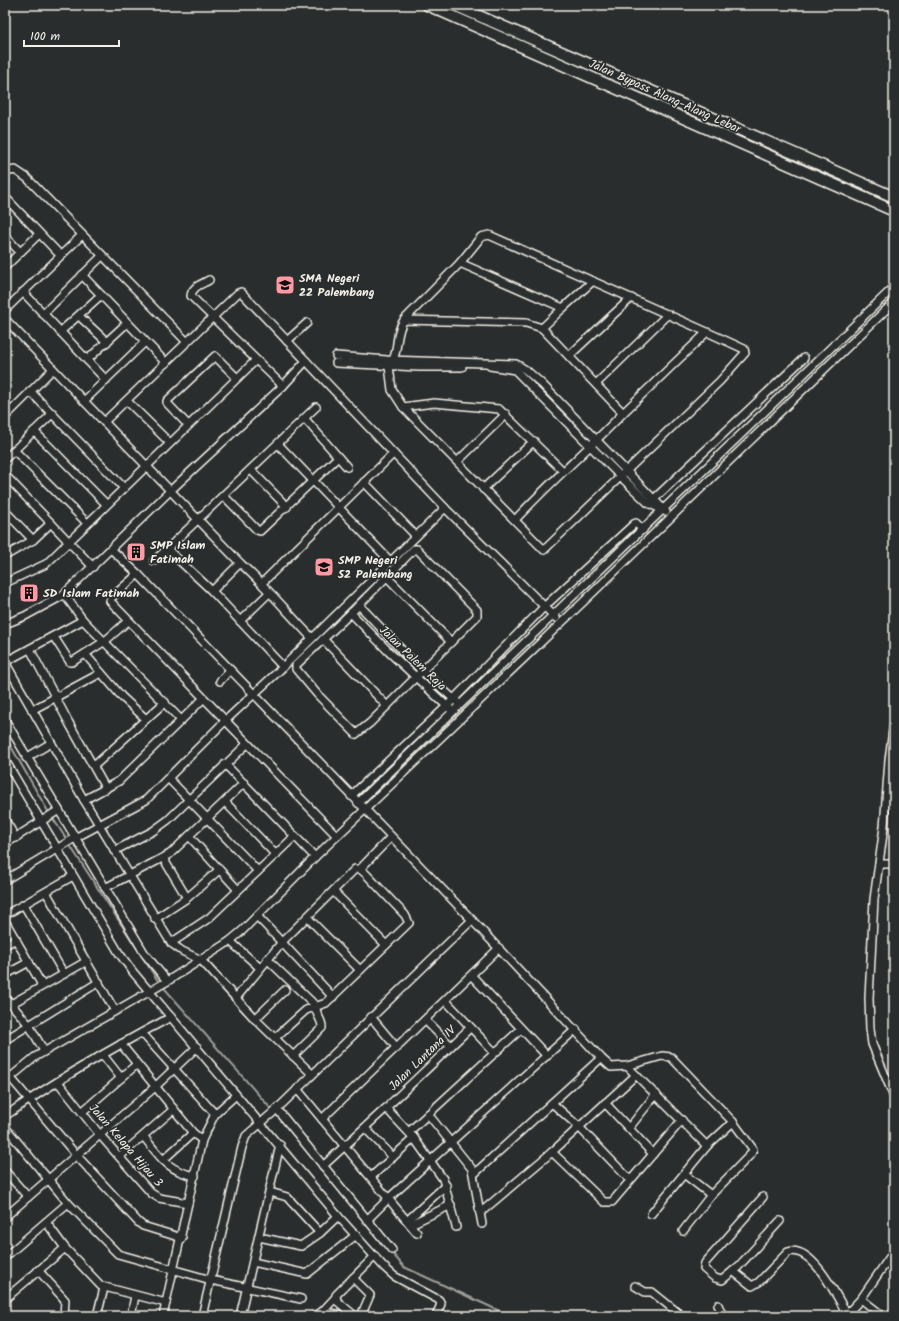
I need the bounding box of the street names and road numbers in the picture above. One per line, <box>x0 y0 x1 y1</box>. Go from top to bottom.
street label: Jalan Bypass Alang-Alang Lebar <box>586 54 745 139</box>
street label: Jalan Palem Raja <box>375 621 451 696</box>
street label: Jalan Lantana IV <box>385 1020 461 1095</box>
street label: Jalan Kelapa Hijau 3 <box>84 1099 167 1191</box>

